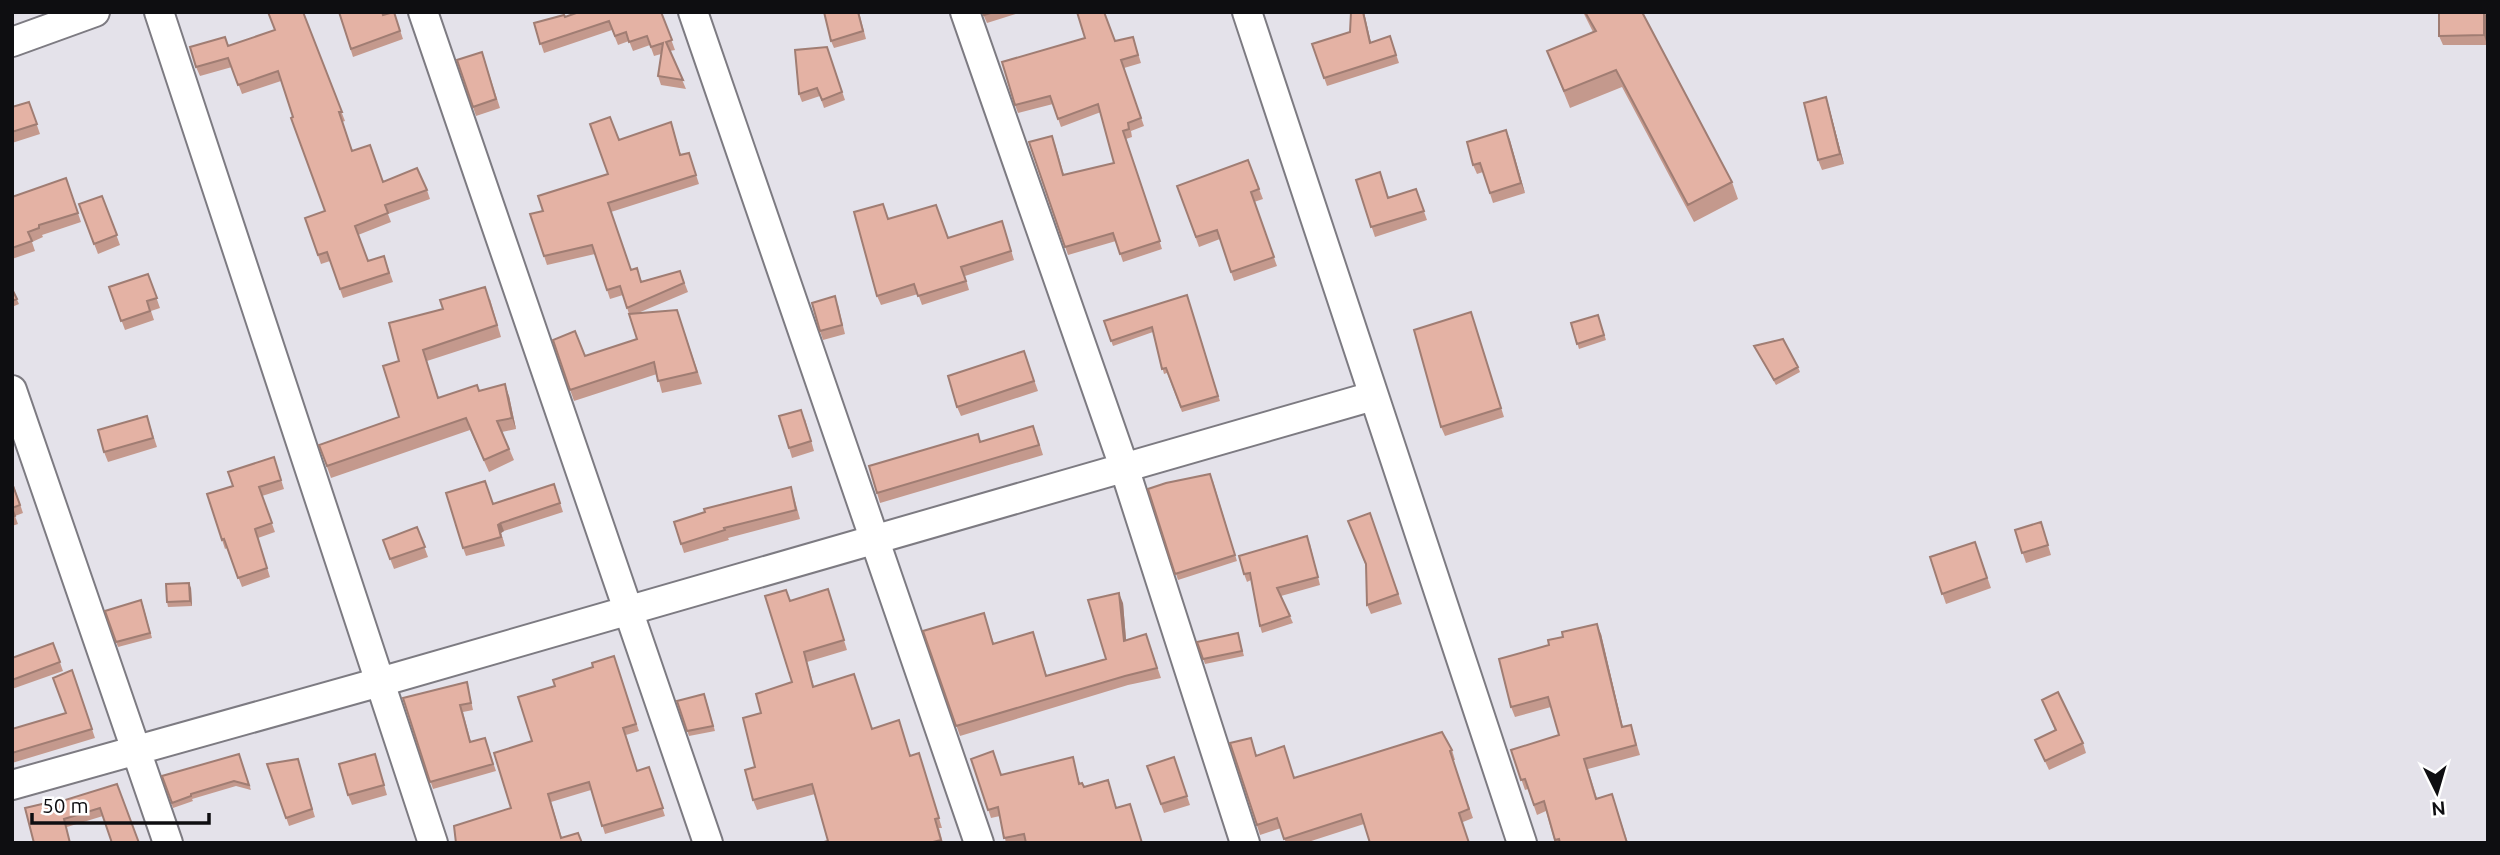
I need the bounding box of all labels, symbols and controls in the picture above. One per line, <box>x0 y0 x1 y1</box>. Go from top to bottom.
north arrow <box>2402 757 2472 827</box>
scale bar <box>32 782 208 826</box>
text: 50 m <box>42 793 89 817</box>
text: N <box>2430 797 2447 821</box>

